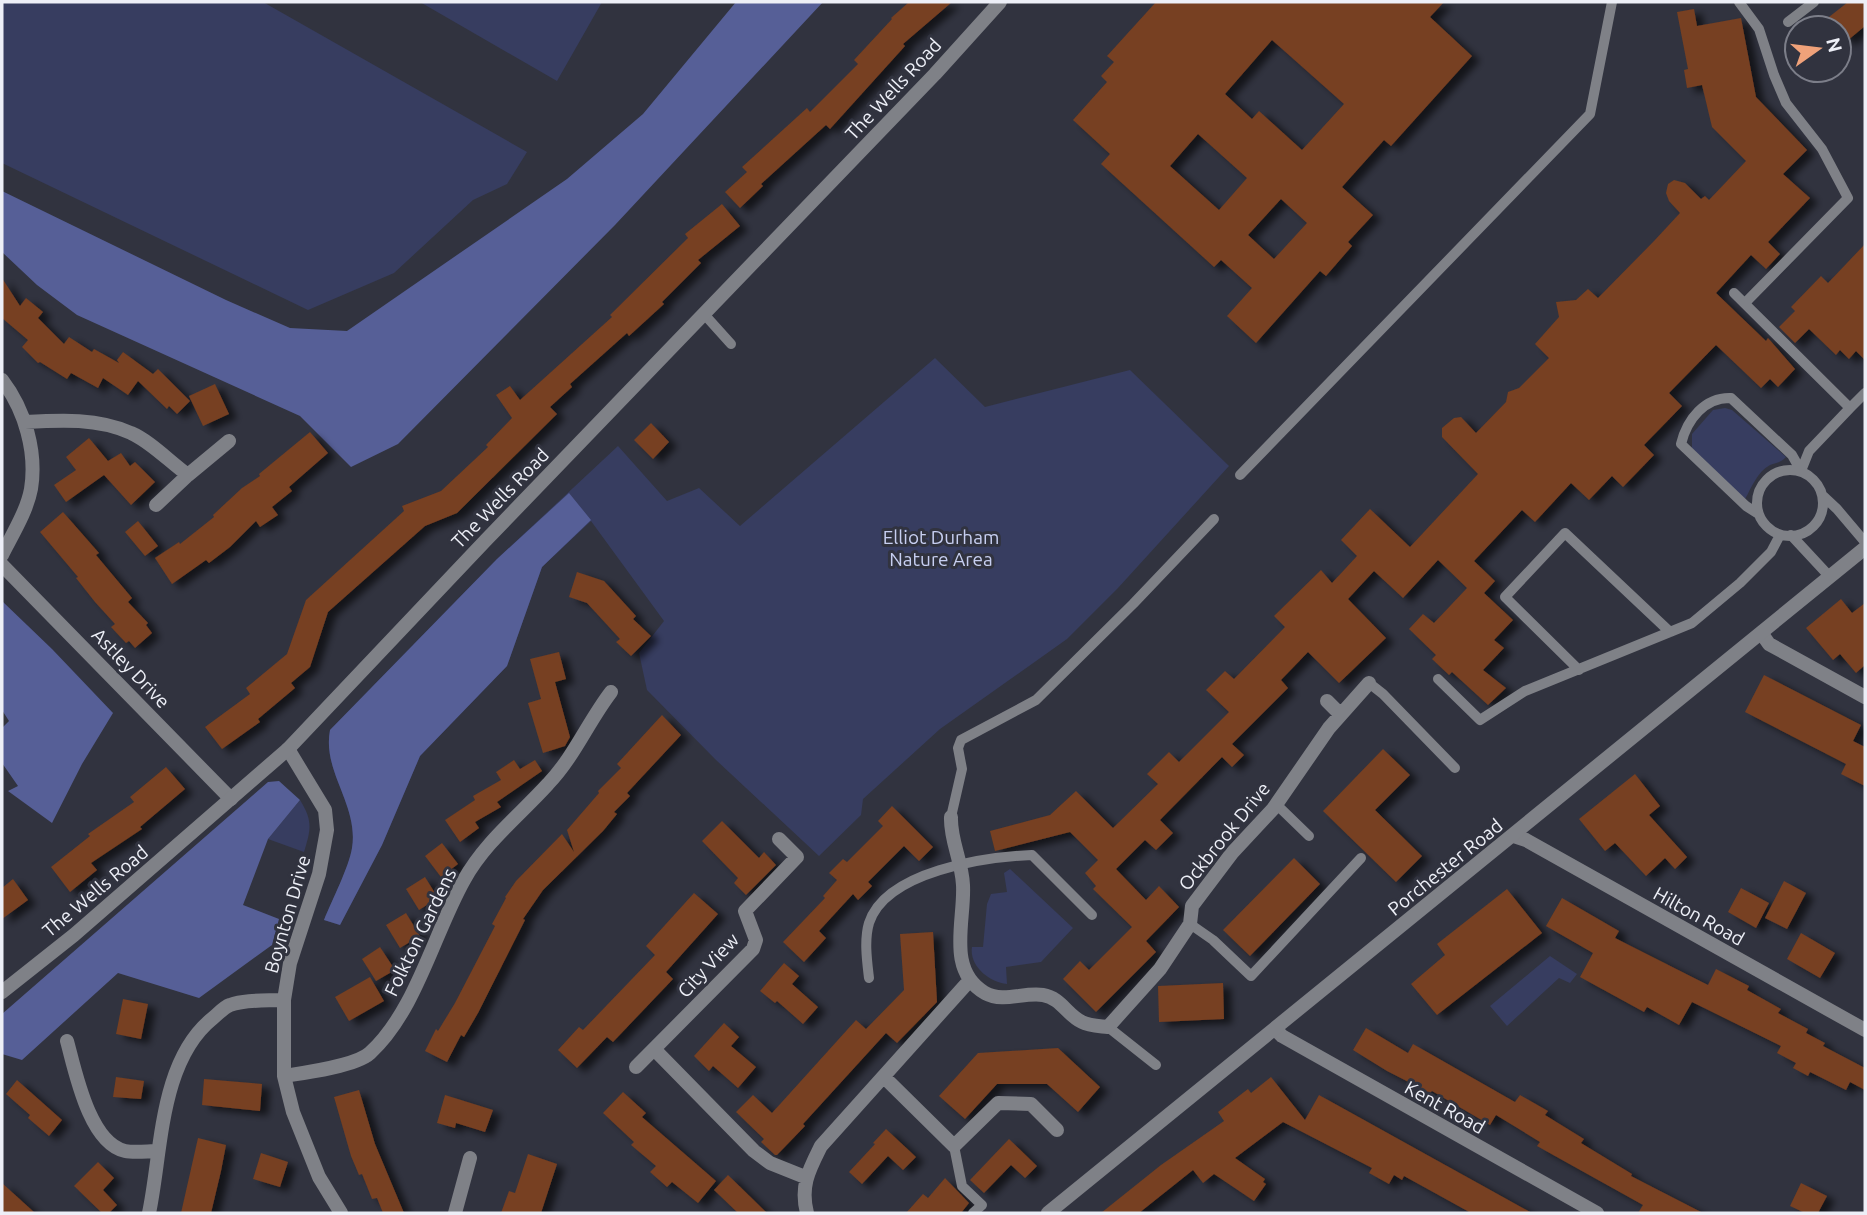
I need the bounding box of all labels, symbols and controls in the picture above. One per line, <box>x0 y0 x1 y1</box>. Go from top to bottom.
north arrow <box>1783 14 1853 84</box>
street label: The Wells Road <box>840 34 946 144</box>
text: N <box>1822 35 1847 54</box>
street label: The Wells Road <box>447 443 553 553</box>
park label: Elliot Durham Nature Area <box>883 526 999 570</box>
street label: Astley Drive <box>88 624 174 712</box>
street label: Ockbrook Drive <box>1174 778 1274 894</box>
street label: Porchester Road <box>1383 814 1507 920</box>
street label: The Wells Road <box>38 841 152 941</box>
street label: Boynton Drive <box>260 852 314 976</box>
street label: Folkton Gardens <box>380 864 460 1000</box>
street label: Hilton Road <box>1650 882 1748 950</box>
street label: City View <box>673 928 743 1002</box>
street label: Kent Road <box>1401 1076 1489 1138</box>

